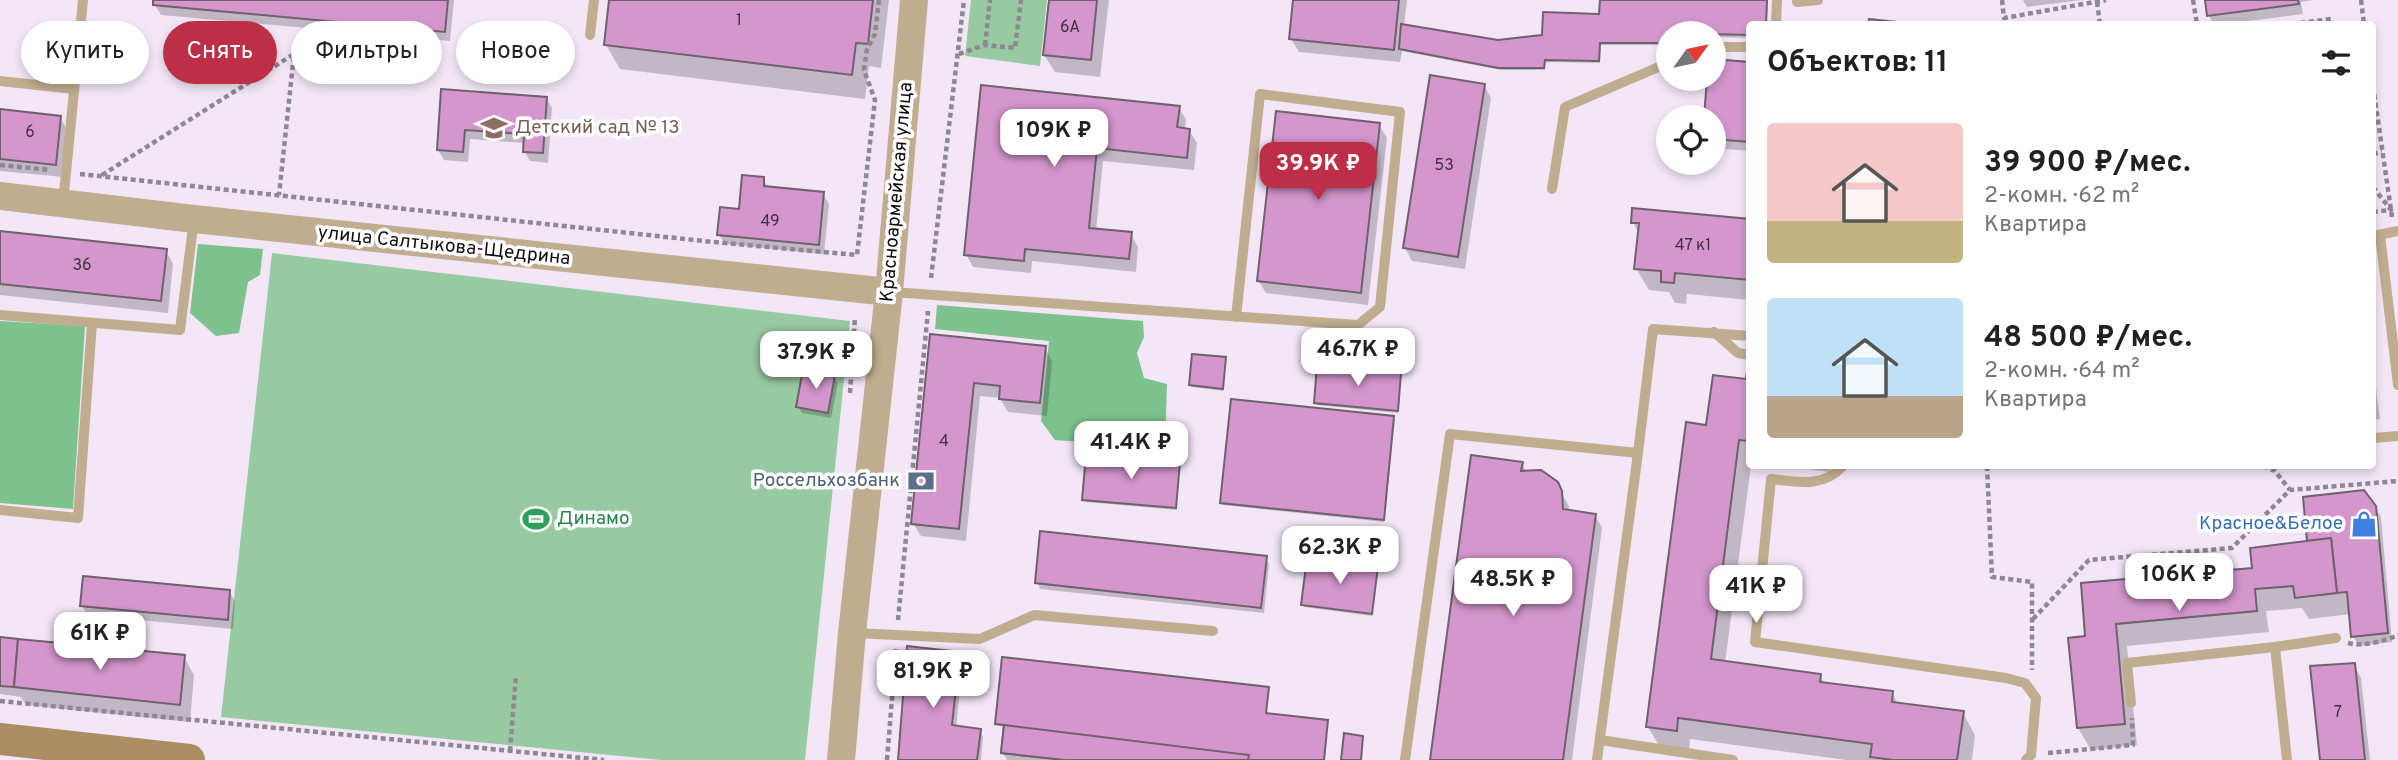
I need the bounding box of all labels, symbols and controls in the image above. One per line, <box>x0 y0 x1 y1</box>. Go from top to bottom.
house number: 1 <box>736 11 742 31</box>
house number: 6А <box>1060 18 1080 38</box>
chip: Купить <box>21 21 149 84</box>
chip: Снять <box>163 21 277 84</box>
chip: Фильтры <box>291 21 442 84</box>
chip: Новое <box>456 21 575 84</box>
north arrow <box>1656 21 1726 91</box>
map controls <box>1656 21 1726 175</box>
icon: filters <box>2317 44 2355 82</box>
text: Объектов: 11 <box>1767 45 1948 82</box>
street label: Красноармейская улица <box>875 81 919 303</box>
button: locate <box>1656 105 1726 175</box>
pin: 109K ₽ <box>997 110 1111 169</box>
school or university icon: Детский сад № 13 <box>479 113 509 143</box>
place label: Детский сад № 13 <box>515 116 680 140</box>
text: 109K ₽ <box>1016 117 1092 146</box>
house number: 6 <box>25 123 35 143</box>
pin: 39.9K ₽ <box>1253 142 1383 202</box>
text: 39 900 ₽/мес. <box>1984 145 2191 182</box>
text: 39.9K ₽ <box>1276 150 1360 179</box>
icon: home <box>1823 151 1907 235</box>
house number: 53 <box>1434 156 1454 176</box>
text: 2-комн. · 62 m² <box>1984 182 2139 211</box>
text: Квартира <box>1984 211 2087 240</box>
house number: 49 <box>760 212 780 232</box>
street label: улица Салтыкова-Щедрина <box>317 221 571 271</box>
house number: 47 к1 <box>1675 236 1711 256</box>
house number: 36 <box>72 256 92 276</box>
text: 48 500 ₽/мес. <box>1984 320 2192 357</box>
icon: home <box>1823 326 1907 410</box>
pin: 46.7K ₽ <box>1293 328 1423 388</box>
pin: 37.9K ₽ <box>751 332 881 391</box>
text: 46.7K ₽ <box>1317 336 1399 365</box>
text: 37.9K ₽ <box>776 339 856 368</box>
text: 2-комн. · 64 m² <box>1984 357 2139 386</box>
text: Квартира <box>1984 386 2087 415</box>
pin: 41.4K ₽ <box>1066 421 1196 481</box>
text: 41.4K ₽ <box>1090 429 1172 458</box>
house number: 4 <box>939 432 949 452</box>
bank icon: Россельхозбанк <box>906 466 936 496</box>
place label: Россельхозбанк <box>753 469 900 493</box>
sports icon: Динамо <box>521 504 551 534</box>
place label: Динамо <box>557 507 630 531</box>
shop icon: Красное&Белое <box>2349 509 2379 539</box>
place label: Красное&Белое <box>2199 512 2343 536</box>
pin: 62.3K ₽ <box>1275 526 1405 586</box>
text: 62.3K ₽ <box>1298 534 1382 563</box>
pin: 106K ₽ <box>2122 554 2236 613</box>
pin: 48.5K ₽ <box>1448 558 1578 618</box>
text: 106K ₽ <box>2141 561 2217 590</box>
text: 48.5K ₽ <box>1470 566 1556 595</box>
pin: 41K ₽ <box>1707 566 1805 625</box>
text: 41K ₽ <box>1725 573 1787 602</box>
pin: 61K ₽ <box>51 612 149 672</box>
text: 61K ₽ <box>70 620 130 649</box>
pin: 81.9K ₽ <box>868 650 998 710</box>
text: 81.9K ₽ <box>893 658 973 687</box>
house number: 7 <box>2334 703 2342 723</box>

